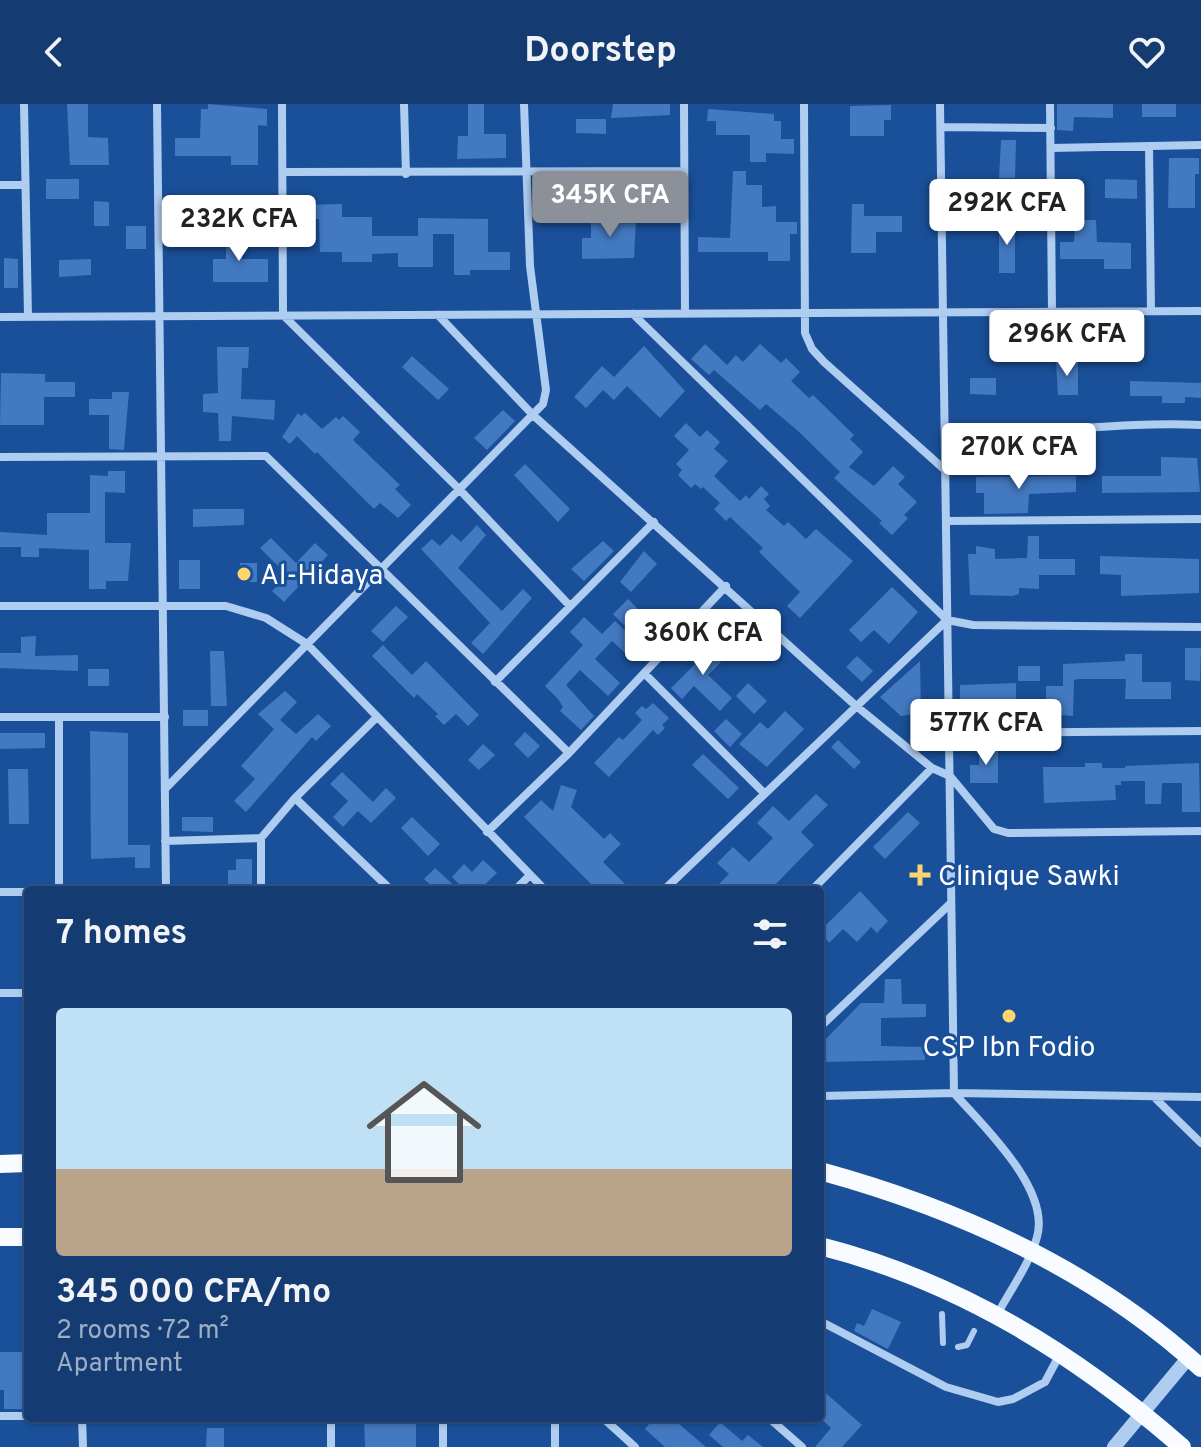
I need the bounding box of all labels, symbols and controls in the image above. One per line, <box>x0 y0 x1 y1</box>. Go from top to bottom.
text: Doorstep <box>524 29 677 75</box>
icon: back <box>32 30 76 74</box>
icon: heart <box>1125 30 1169 74</box>
pin: 345K CFA <box>527 171 693 239</box>
pin: 292K CFA <box>924 179 1090 247</box>
text: 345K CFA <box>550 180 670 213</box>
text: 292K CFA <box>947 188 1067 221</box>
pin: 232K CFA <box>156 195 322 263</box>
text: 232K CFA <box>180 204 298 237</box>
pin: 296K CFA <box>984 310 1150 378</box>
text: 296K CFA <box>1007 319 1127 352</box>
pin: 270K CFA <box>936 423 1102 491</box>
text: 270K CFA <box>960 432 1078 465</box>
place label: Al-Hidaya <box>260 559 383 595</box>
marker: Al-Hidaya <box>235 565 253 583</box>
pin: 360K CFA <box>620 609 786 677</box>
text: 360K CFA <box>643 618 763 651</box>
pin: 577K CFA <box>903 699 1069 767</box>
text: 577K CFA <box>928 708 1044 741</box>
place label: Clinique Sawki <box>938 860 1120 896</box>
marker: Clinique Sawki <box>909 864 931 886</box>
icon: filters <box>748 912 792 956</box>
text: 7 homes <box>56 913 187 956</box>
marker: CSP Ibn Fodio <box>1000 1007 1018 1025</box>
place label: CSP Ibn Fodio <box>923 1031 1095 1067</box>
icon: home <box>352 1060 496 1204</box>
text: 345 000 CFA/mo <box>56 1272 331 1315</box>
text: 2 rooms · 72 m² <box>56 1315 229 1348</box>
text: Apartment <box>56 1348 183 1381</box>

